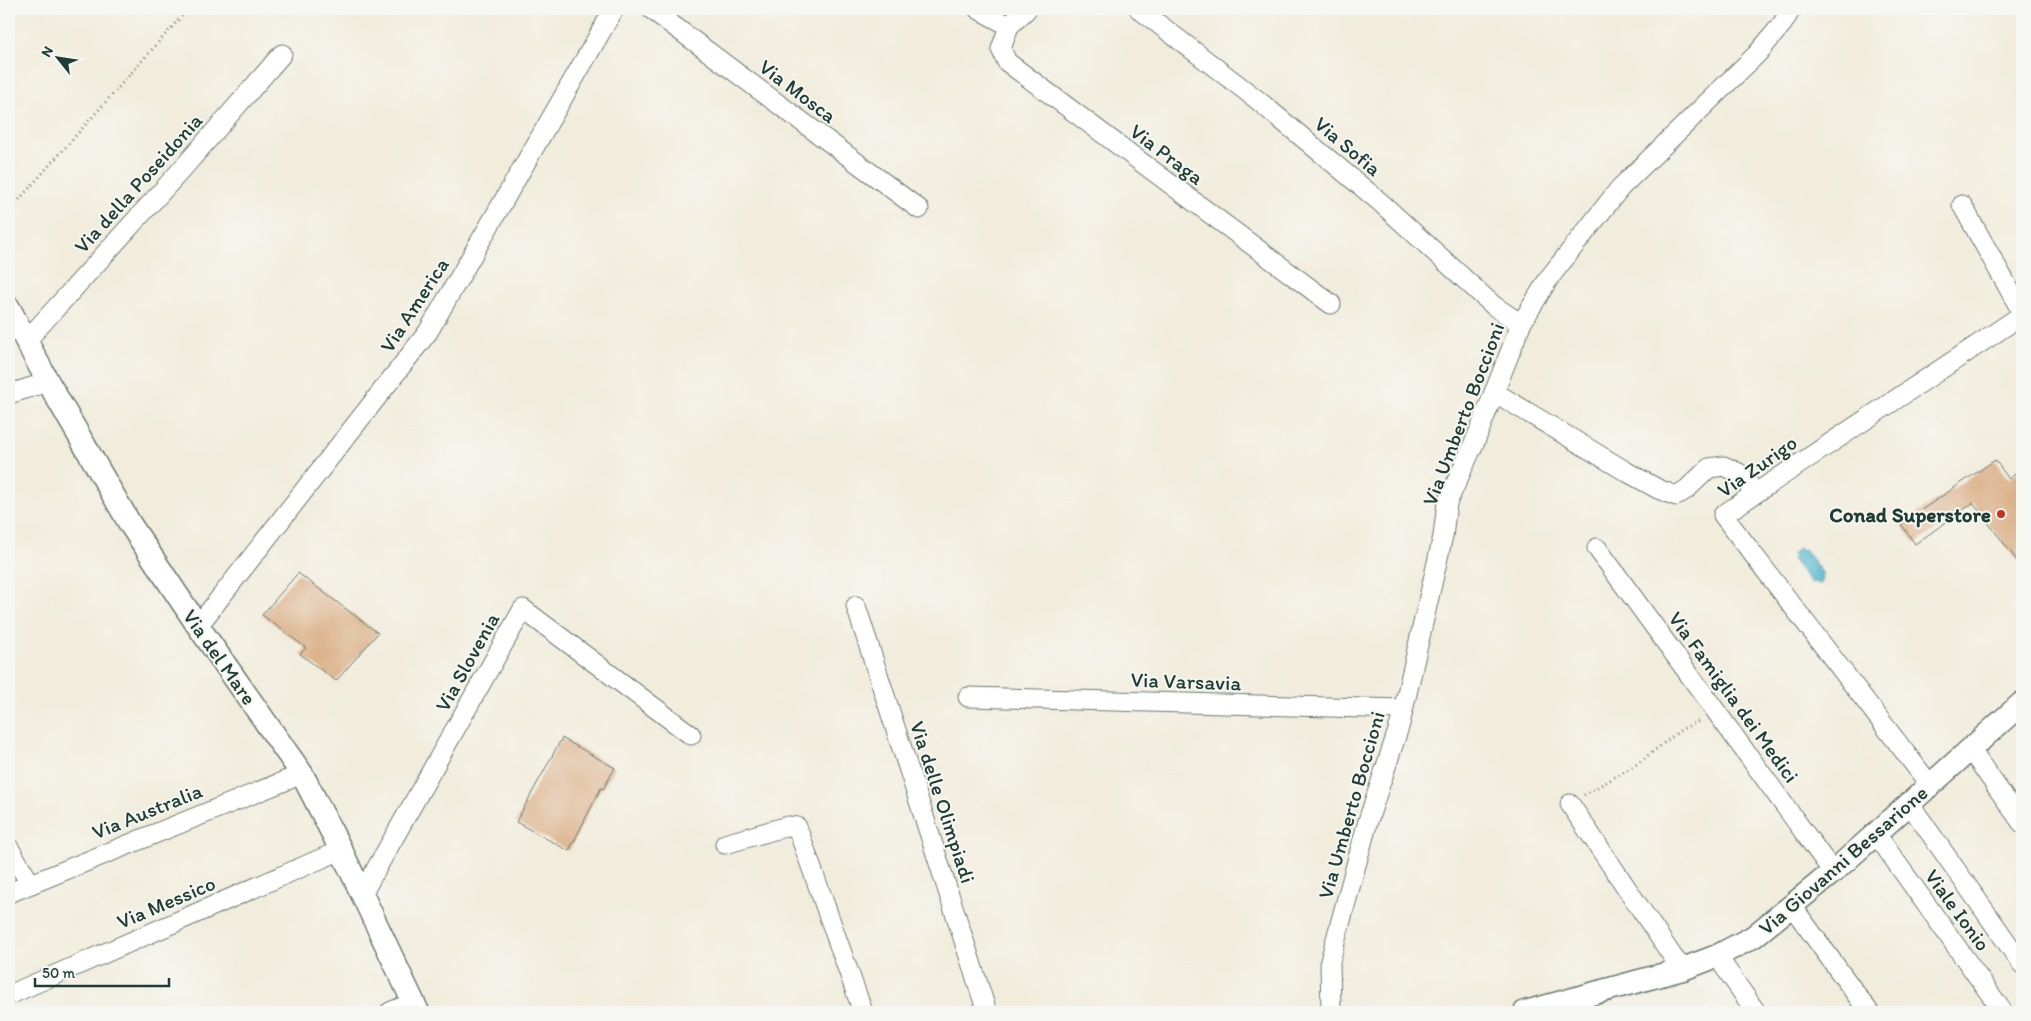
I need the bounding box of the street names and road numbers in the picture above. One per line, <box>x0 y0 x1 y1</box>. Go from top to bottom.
street label: Via Mosca <box>754 54 842 128</box>
street label: Via della Poseidonia <box>69 108 207 258</box>
street label: Via Sofia <box>1309 111 1387 181</box>
street label: Via Praga <box>1125 118 1209 190</box>
street label: Via America <box>374 253 454 357</box>
street label: Via Umberto Boccioni <box>1417 319 1509 509</box>
street label: Via Zurigo <box>1712 430 1802 502</box>
street label: Via del Mare <box>178 604 262 710</box>
street label: Via Famiglia dei Medici <box>1664 607 1804 787</box>
street label: Via Slovenia <box>430 608 504 716</box>
street label: Via Varsavia <box>1130 667 1242 695</box>
street label: Via Umberto Boccioni <box>1312 708 1390 902</box>
street label: Via delle Olimpiadi <box>905 718 981 886</box>
street label: Via Australia <box>88 778 206 844</box>
street label: Via Giovanni Bessarione <box>1753 780 1933 940</box>
street label: Viale Ionio <box>1920 864 1996 956</box>
street label: Via Messico <box>113 870 219 934</box>

